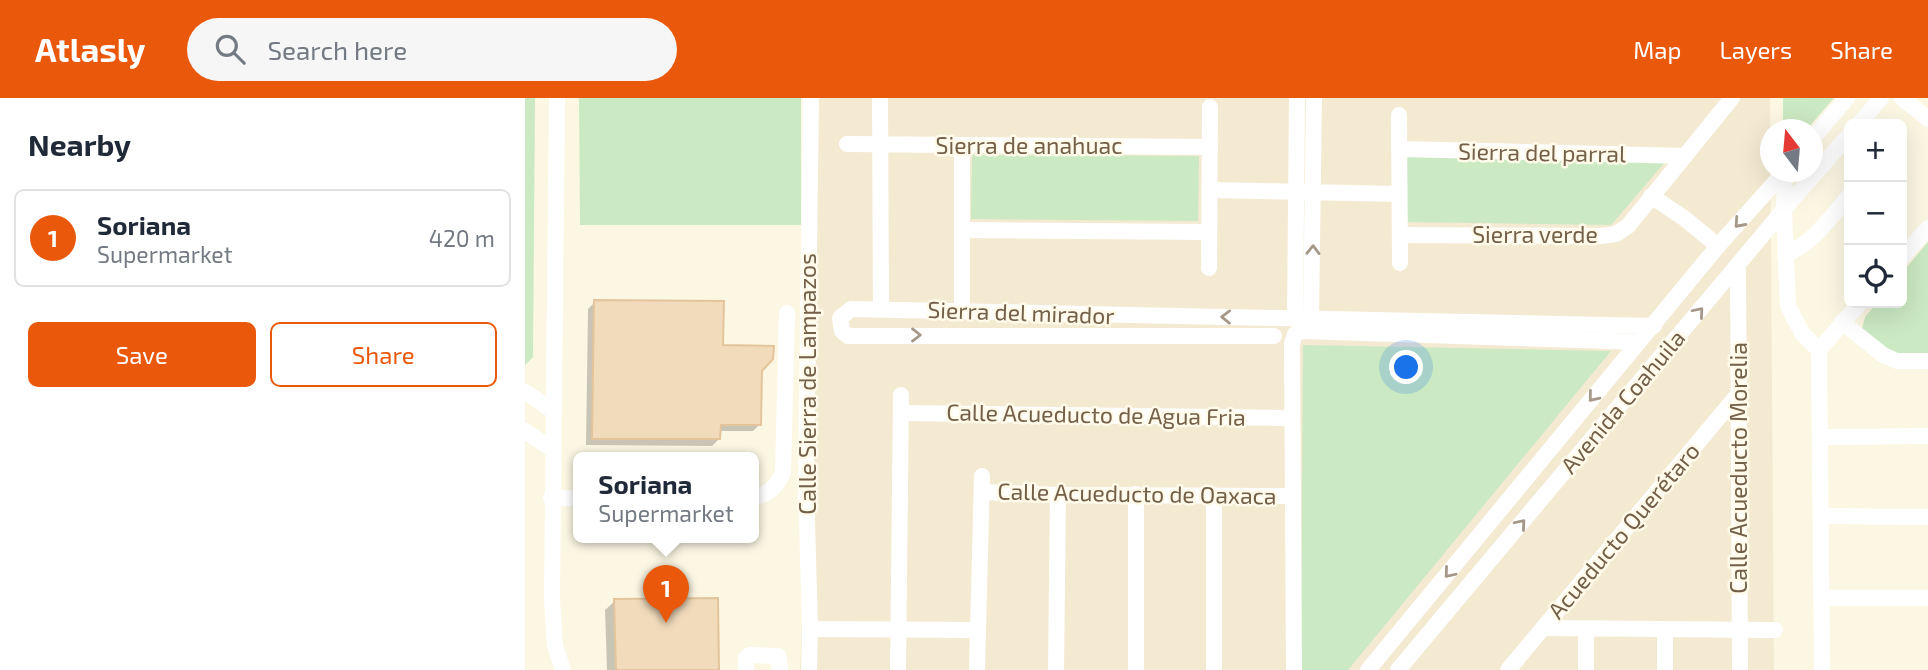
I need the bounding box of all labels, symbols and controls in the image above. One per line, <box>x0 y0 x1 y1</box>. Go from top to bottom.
search box <box>187 18 677 81</box>
text: Atlasly <box>35 29 145 69</box>
icon: search <box>211 30 249 68</box>
text: Search here <box>267 34 407 65</box>
text: Map <box>1633 35 1681 64</box>
text: Layers <box>1719 35 1792 64</box>
text: Share <box>1830 35 1893 64</box>
north arrow <box>1760 119 1823 182</box>
map controls <box>1844 119 1907 308</box>
button: + <box>1844 119 1907 182</box>
text: Nearby <box>28 126 131 162</box>
street label: Sierra de anahuac <box>936 131 1122 159</box>
street label: Sierra del parral <box>1458 137 1626 167</box>
button: − <box>1844 182 1907 245</box>
text: Soriana <box>97 209 191 240</box>
one-way arrow <box>1735 214 1747 227</box>
street label: Sierra verde <box>1472 220 1598 248</box>
text: 1 <box>48 224 58 252</box>
text: 420 m <box>429 224 495 252</box>
text: Supermarket <box>97 240 232 268</box>
one-way arrow <box>1305 244 1320 255</box>
button: locate <box>1844 245 1907 308</box>
street label: Calle Sierra de Lampazos <box>793 253 821 515</box>
street label: Sierra del mirador <box>927 295 1115 329</box>
one-way arrow <box>1691 308 1703 321</box>
one-way arrow <box>1221 309 1231 325</box>
button: Save <box>28 322 256 387</box>
button: Share <box>270 322 497 387</box>
street label: Avenida Coahuila <box>1554 324 1690 479</box>
one-way arrow <box>911 327 922 343</box>
street label: Calle Acueducto Morelia <box>1724 342 1752 594</box>
your location <box>1389 350 1423 384</box>
one-way arrow <box>1589 390 1602 402</box>
street label: Calle Acueducto de Agua Fria <box>946 397 1246 431</box>
street label: Acueducto Querétaro <box>1541 437 1705 624</box>
popup <box>573 452 759 543</box>
text: Soriana <box>598 468 692 499</box>
street label: Calle Acueducto de Oaxaca <box>997 477 1277 509</box>
text: Supermarket <box>598 499 734 527</box>
one-way arrow <box>1513 519 1525 532</box>
pin: 1 <box>643 565 689 623</box>
one-way arrow <box>1445 565 1457 578</box>

